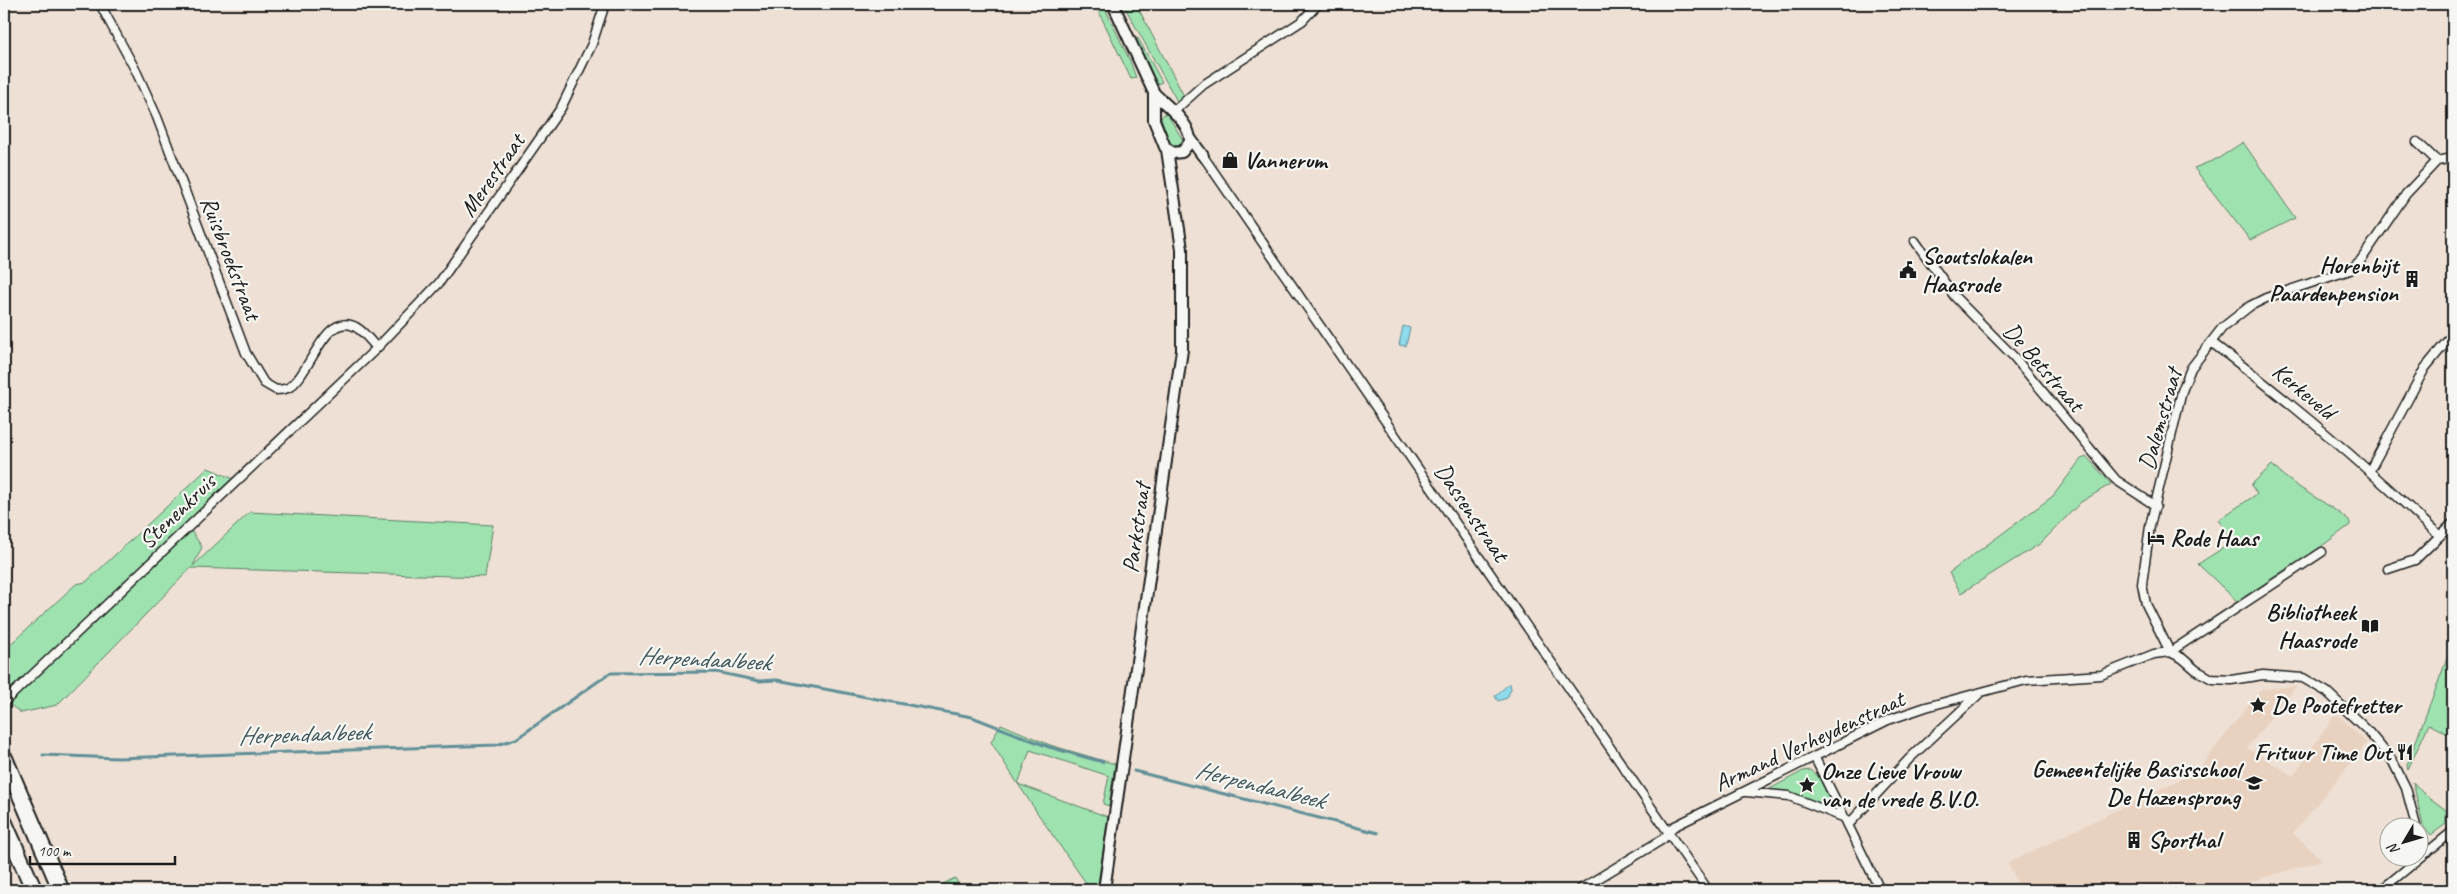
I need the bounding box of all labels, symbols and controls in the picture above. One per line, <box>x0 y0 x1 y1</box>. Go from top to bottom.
street label: Merestraat <box>453 126 533 222</box>
place label: Vannerum <box>1244 145 1329 175</box>
shop icon: Vannerum <box>1220 150 1240 170</box>
street label: Ruisbroekstraat <box>194 192 269 326</box>
place label: Scoutslokalen Haasrode <box>1922 241 2033 299</box>
place label: Horenbijt Paardenpension <box>2269 250 2401 308</box>
public building icon: Scoutslokalen Haasrode <box>1898 260 1918 280</box>
building icon: Horenbijt Paardenpension <box>2402 269 2422 289</box>
street label: De Betstraat <box>1997 316 2092 419</box>
street label: Kerkeveld <box>2266 356 2344 428</box>
street label: Dalemstraat <box>2131 362 2190 473</box>
street label: Dassenstraat <box>1428 457 1517 569</box>
street label: Stenenkruis <box>132 466 223 555</box>
street label: Parkstraat <box>1115 478 1158 575</box>
place label: Rode Haas <box>2170 523 2260 553</box>
hotel icon: Rode Haas <box>2146 528 2166 548</box>
place label: Bibliotheek Haasrode <box>2266 597 2358 655</box>
library icon: Bibliotheek Haasrode <box>2360 616 2380 636</box>
water label: Herpendaalbeek <box>637 640 775 679</box>
street label: Armand Verheydenstraat <box>1709 683 1911 798</box>
place label: De Pootefretter <box>2272 690 2403 720</box>
place icon: De Pootefretter <box>2248 695 2268 715</box>
water label: Herpendaalbeek <box>238 716 375 752</box>
place label: Frituur Time Out <box>2254 737 2394 767</box>
restaurant icon: Frituur Time Out <box>2395 742 2415 762</box>
water label: Herpendaalbeek <box>1192 754 1332 818</box>
place label: Gemeentelijke Basisschool De Hazensprong <box>2032 754 2245 812</box>
place label: Onze Lieve Vrouw van de vrede B.V.O. <box>1821 756 1980 814</box>
school or university icon: Gemeentelijke Basisschool De Hazensprong <box>2244 773 2264 793</box>
place icon: Onze Lieve Vrouw van de vrede B.V.O. <box>1797 775 1817 795</box>
north arrow <box>2380 816 2430 866</box>
place label: Sporthal <box>2148 825 2224 855</box>
building icon: Sporthal <box>2124 830 2144 850</box>
scale bar <box>30 834 175 866</box>
text: N <box>2383 839 2404 858</box>
text: 100 m <box>38 842 72 861</box>

